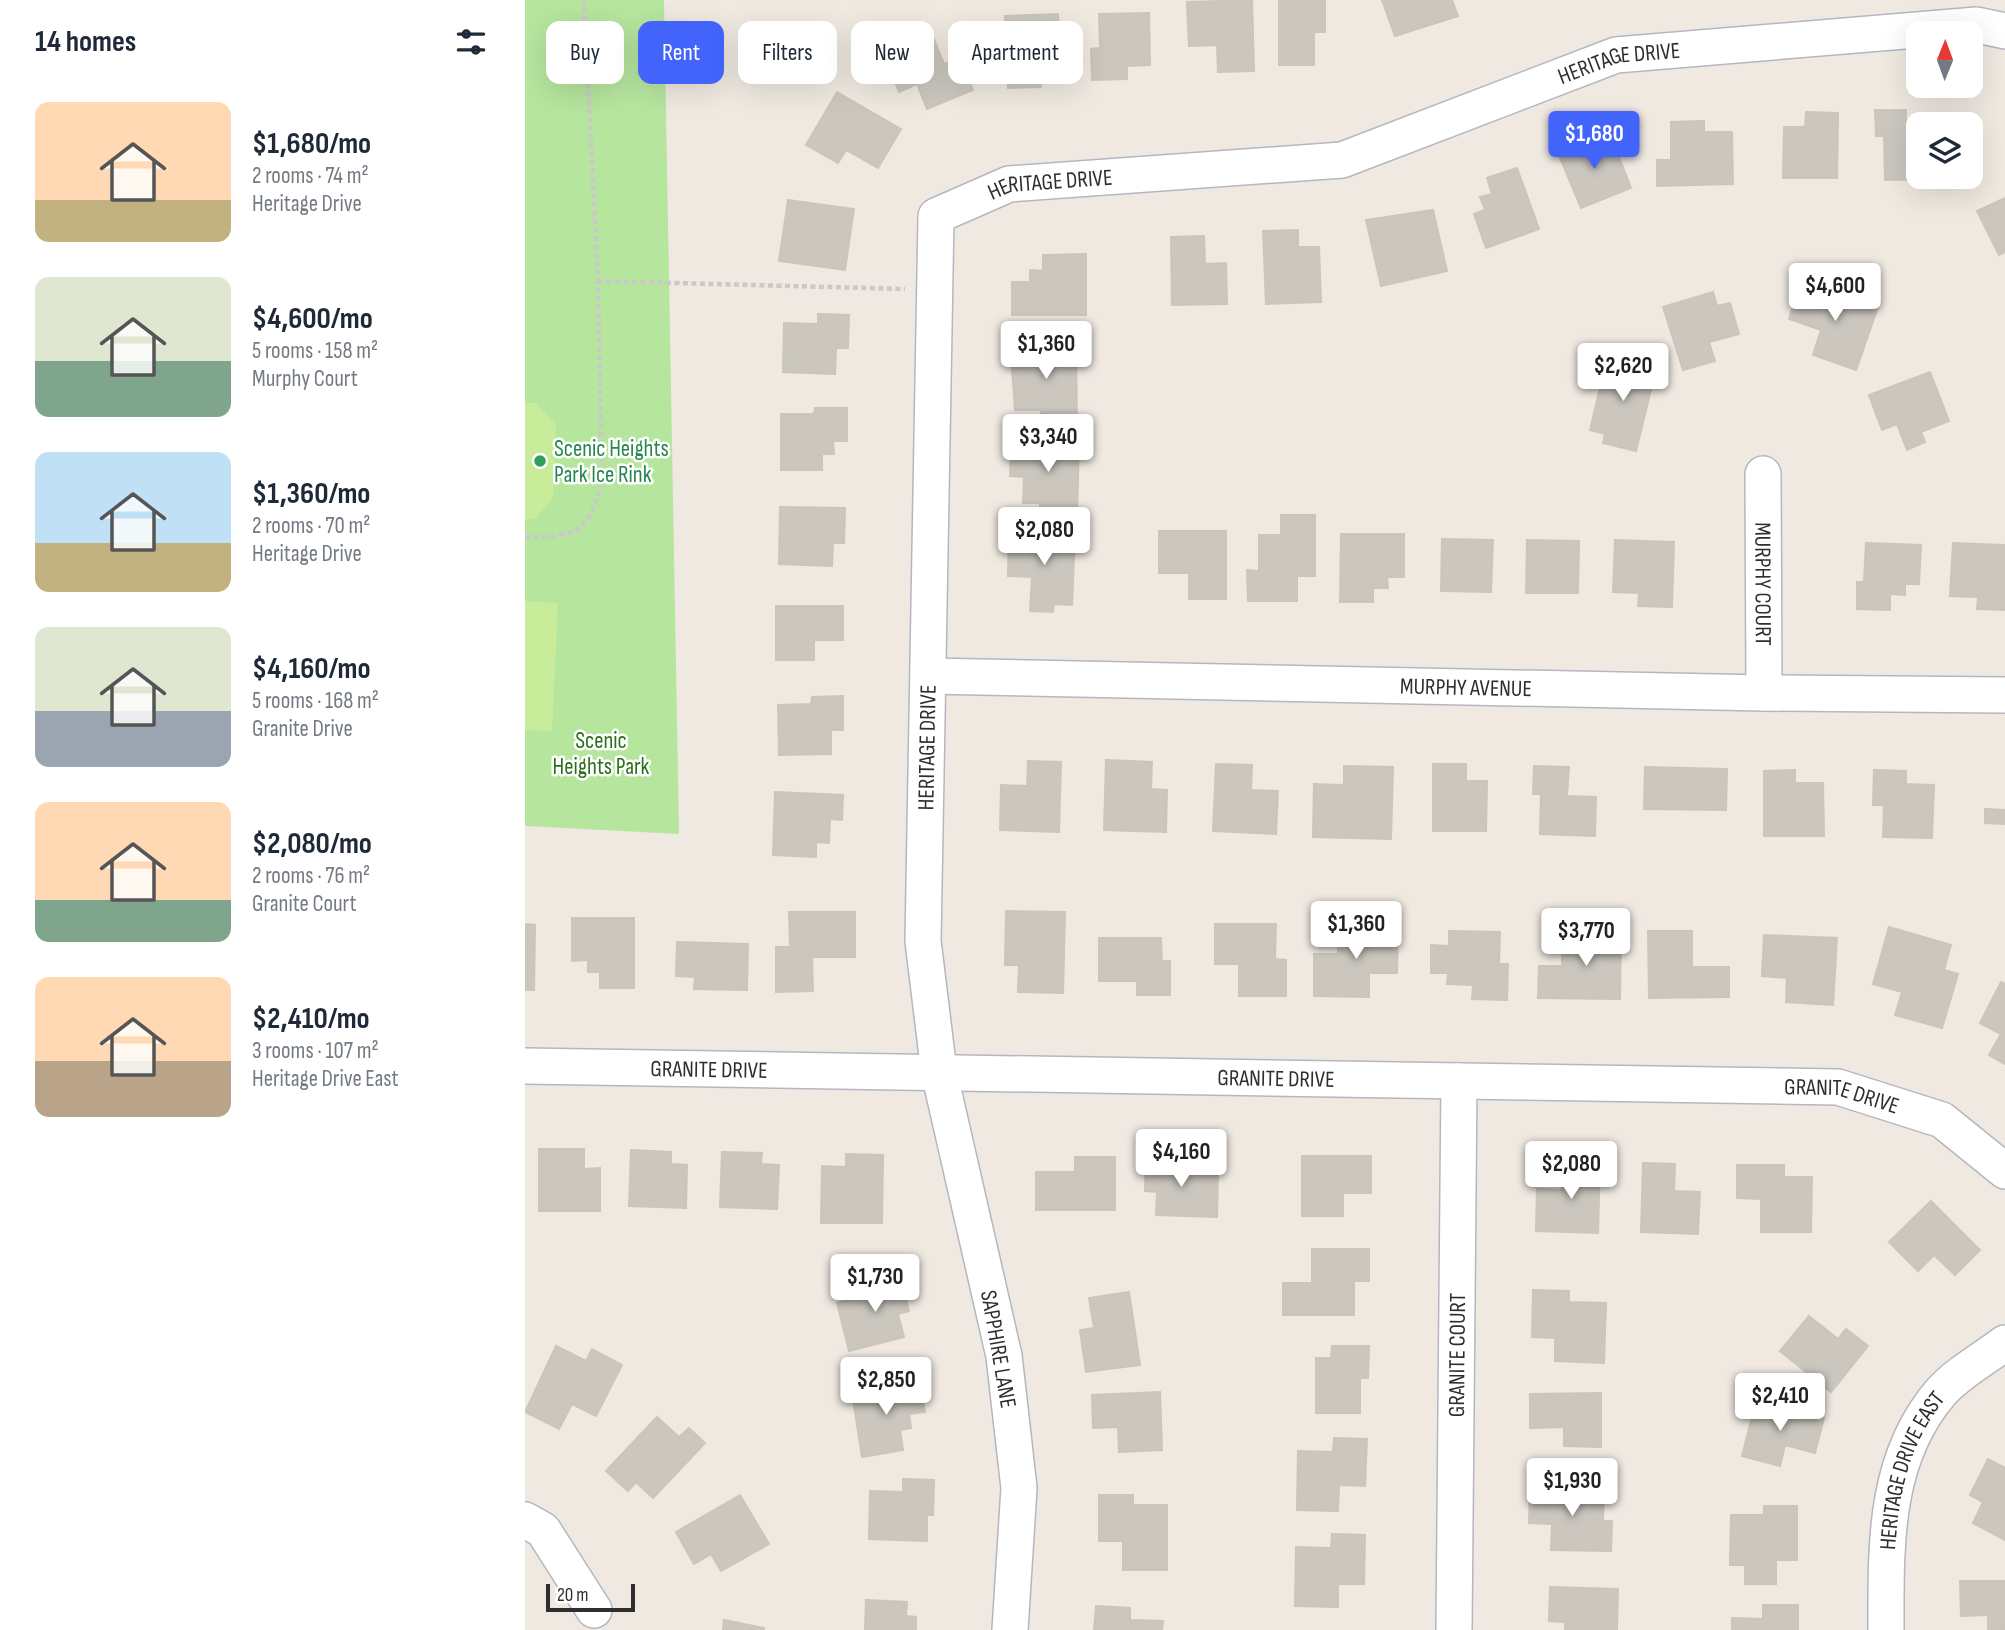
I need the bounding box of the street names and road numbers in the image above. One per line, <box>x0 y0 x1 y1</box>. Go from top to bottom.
street label: HERITAGE DRIVE <box>1554 37 1681 91</box>
street label: HERITAGE DRIVE <box>984 164 1113 207</box>
street label: MURPHY COURT <box>1748 522 1777 646</box>
street label: MURPHY AVENUE <box>1400 673 1532 703</box>
street label: HERITAGE DRIVE <box>912 684 943 811</box>
street label: GRANITE DRIVE <box>650 1055 768 1085</box>
street label: GRANITE DRIVE <box>1217 1064 1335 1094</box>
street label: GRANITE DRIVE <box>1784 1073 1902 1120</box>
street label: SAPPHIRE LANE <box>974 1288 1022 1410</box>
street label: GRANITE COURT <box>1443 1293 1472 1417</box>
street label: HERITAGE DRIVE EAST <box>1874 1386 1951 1551</box>

